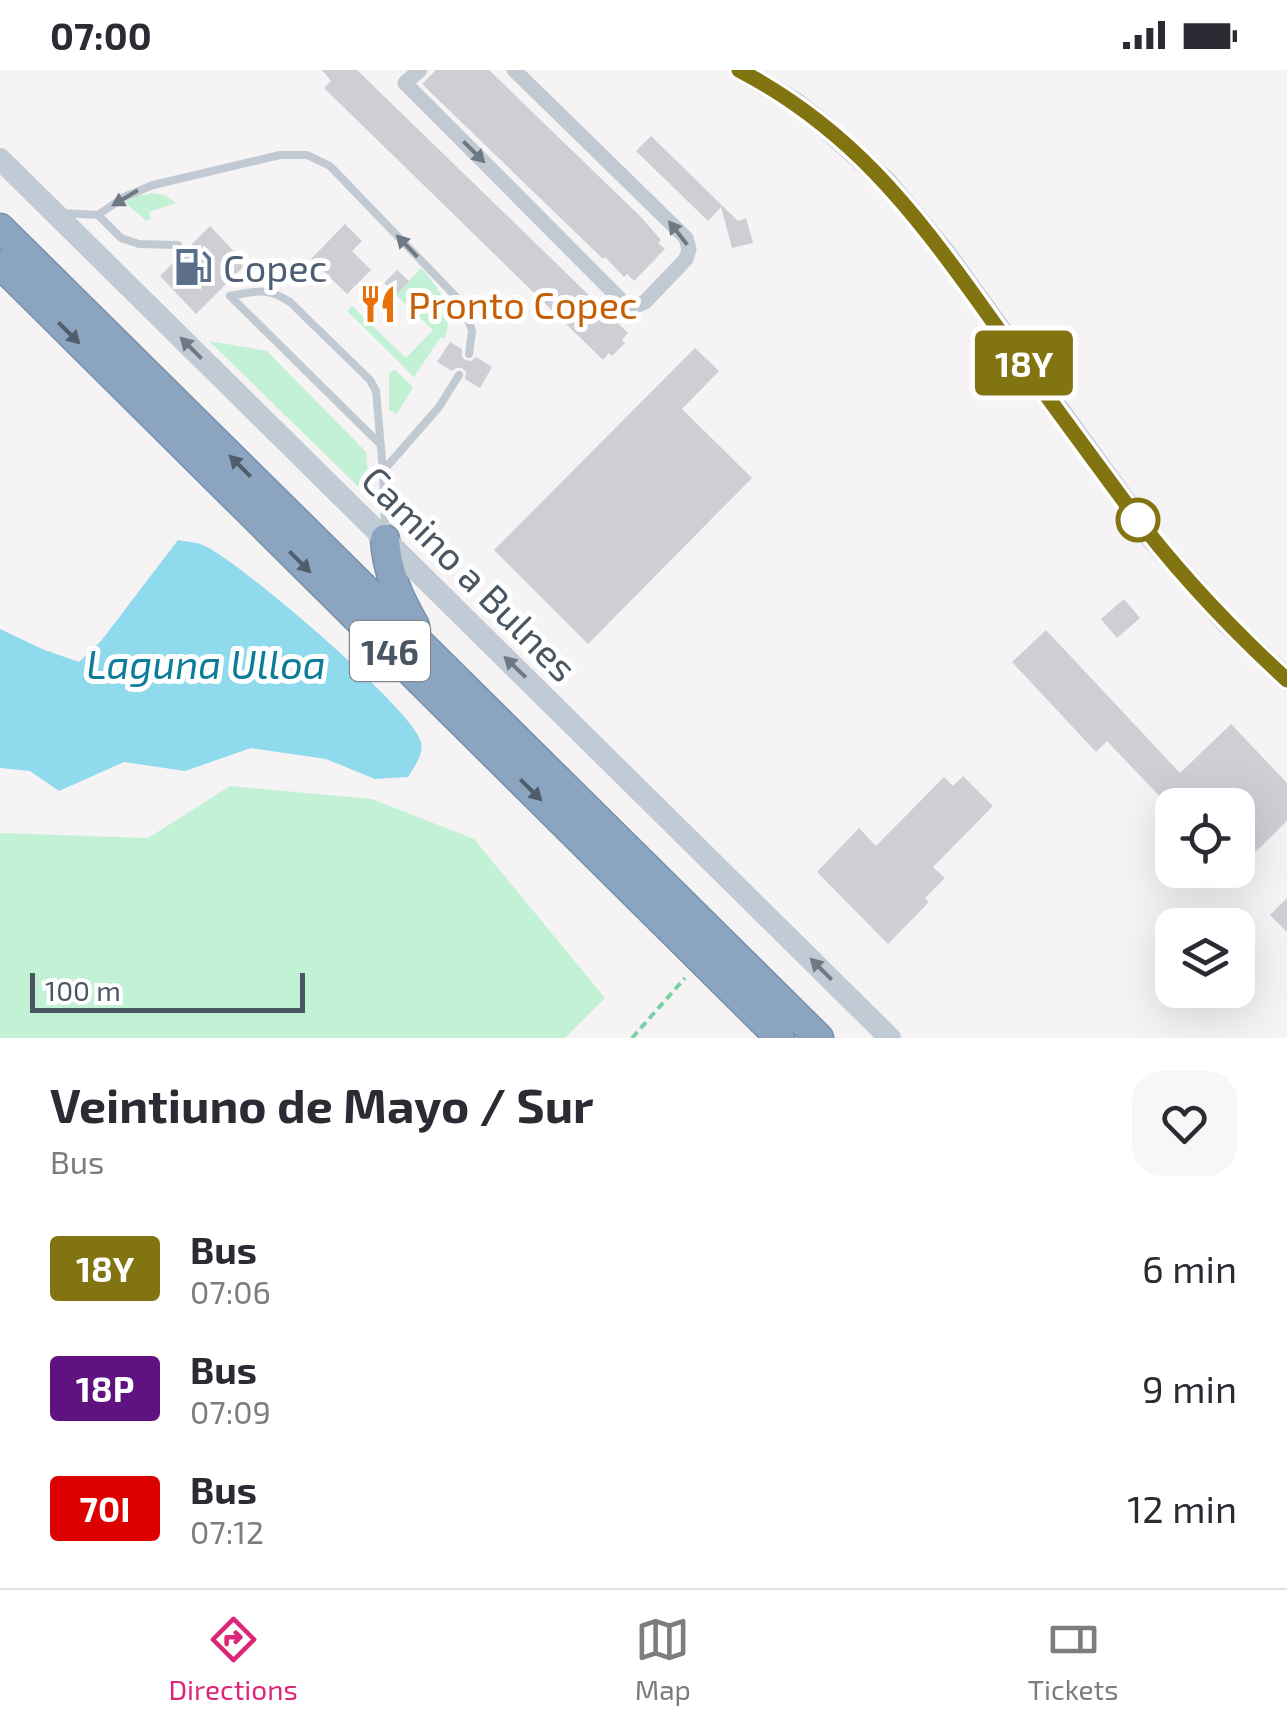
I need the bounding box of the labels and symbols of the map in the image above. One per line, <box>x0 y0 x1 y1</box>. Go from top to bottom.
one-way arrow <box>462 140 486 164</box>
one-way arrow <box>111 189 139 206</box>
one-way arrow <box>668 220 689 246</box>
one-way arrow <box>395 234 419 258</box>
place label: Copec <box>223 244 327 290</box>
fuel station icon: Copec <box>172 246 214 288</box>
place label: Pronto Copec <box>408 281 638 327</box>
restaurant icon: Pronto Copec <box>357 283 399 325</box>
one-way arrow <box>57 321 81 344</box>
line badge: 18Y <box>966 330 1082 396</box>
one-way arrow <box>180 337 204 360</box>
one-way arrow <box>228 454 252 478</box>
street label: Camino a Bulnes <box>353 456 587 690</box>
unlabelled marker <box>1117 499 1159 541</box>
one-way arrow <box>288 549 312 573</box>
road number: 146 <box>350 621 430 681</box>
water label: Laguna Ulloa <box>86 639 326 687</box>
one-way arrow <box>503 656 527 679</box>
one-way arrow <box>519 778 542 802</box>
one-way arrow <box>809 958 833 982</box>
scale bar <box>30 968 305 1013</box>

